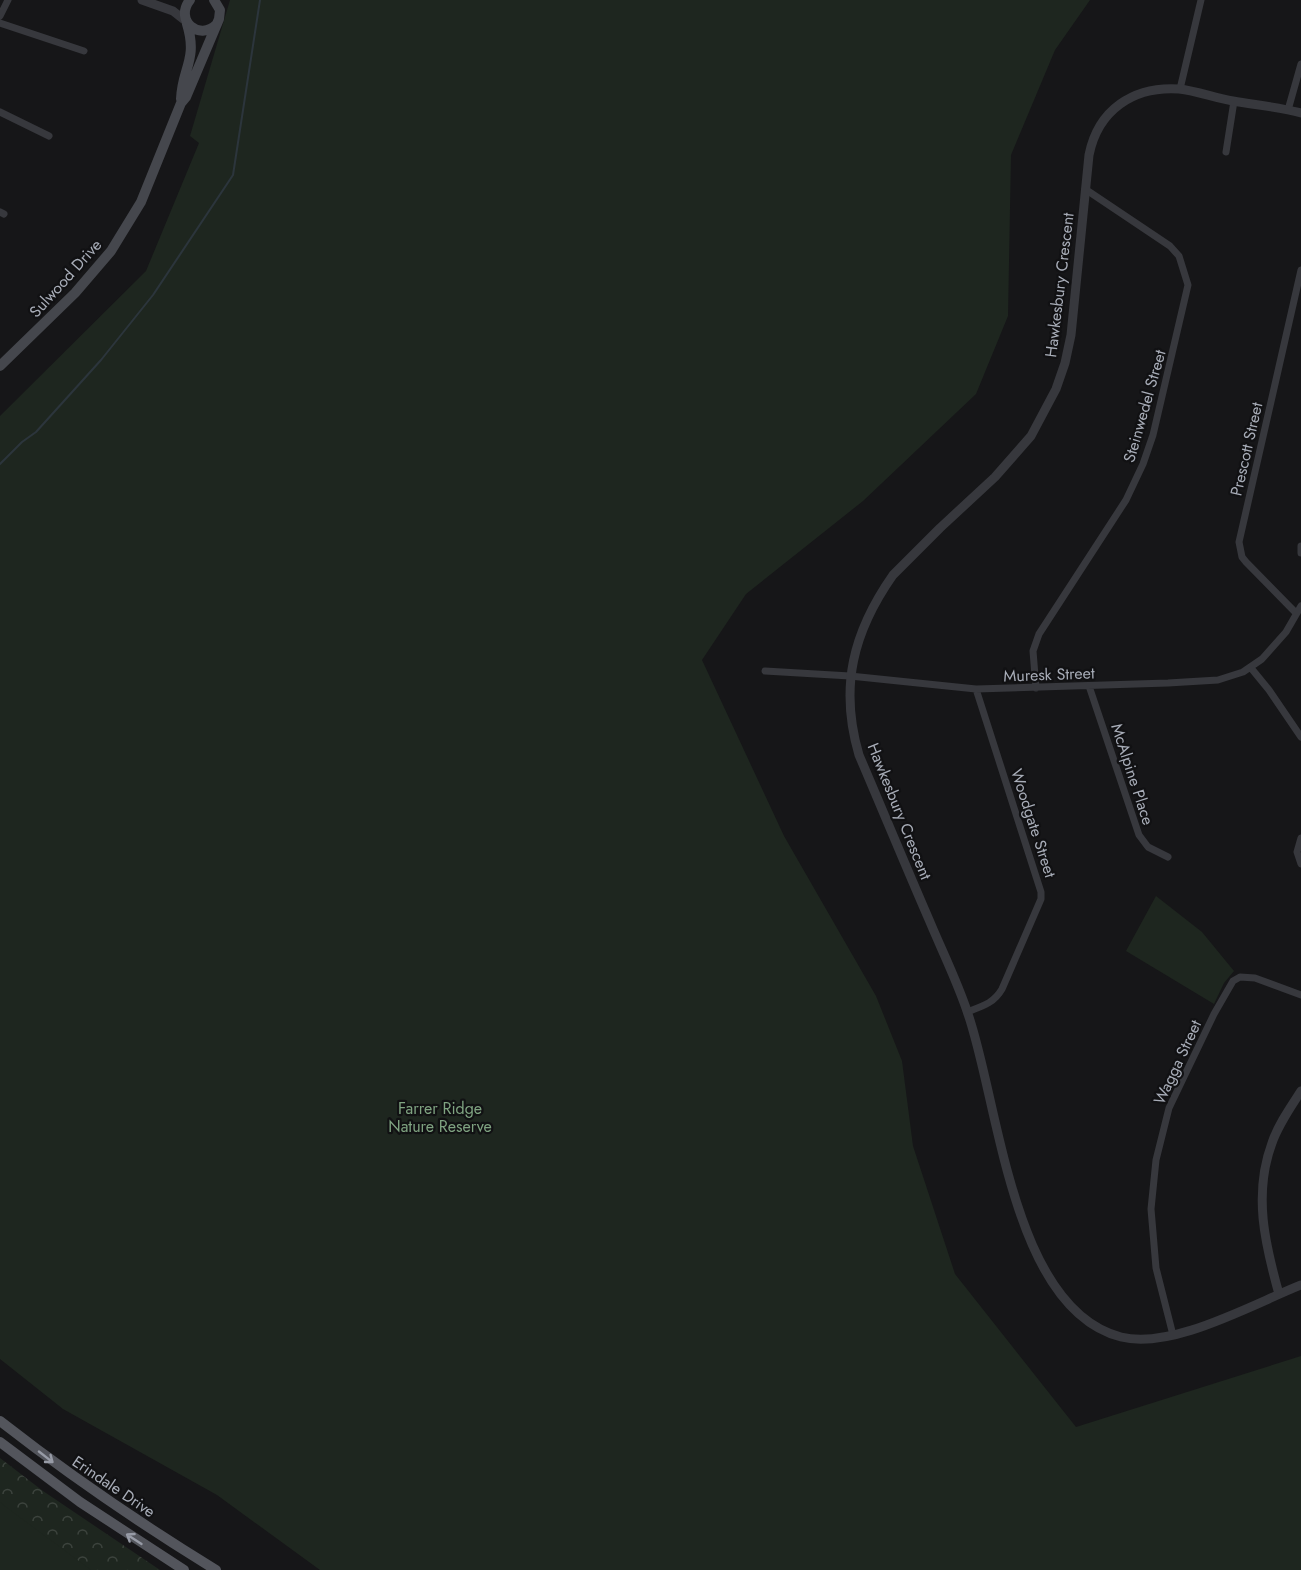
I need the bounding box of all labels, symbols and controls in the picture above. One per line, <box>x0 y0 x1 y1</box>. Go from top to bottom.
street label: Hawkesbury Crescent <box>1039 211 1080 359</box>
street label: Sulwood Drive <box>24 234 107 323</box>
street label: Steinwedel Street <box>1117 347 1172 465</box>
street label: Prescott Street <box>1225 400 1268 498</box>
street label: Muresk Street <box>1003 661 1095 688</box>
street label: McAlpine Place <box>1105 720 1160 828</box>
street label: Hawkesbury Crescent <box>862 739 938 883</box>
street label: Woodgate Street <box>1005 766 1062 881</box>
street label: Wagga Street <box>1148 1016 1207 1108</box>
park label: Farrer Ridge Nature Reserve <box>388 1097 492 1138</box>
one-way arrow <box>38 1450 54 1463</box>
street label: Erindale Drive <box>68 1450 160 1523</box>
one-way arrow <box>127 1533 143 1545</box>

